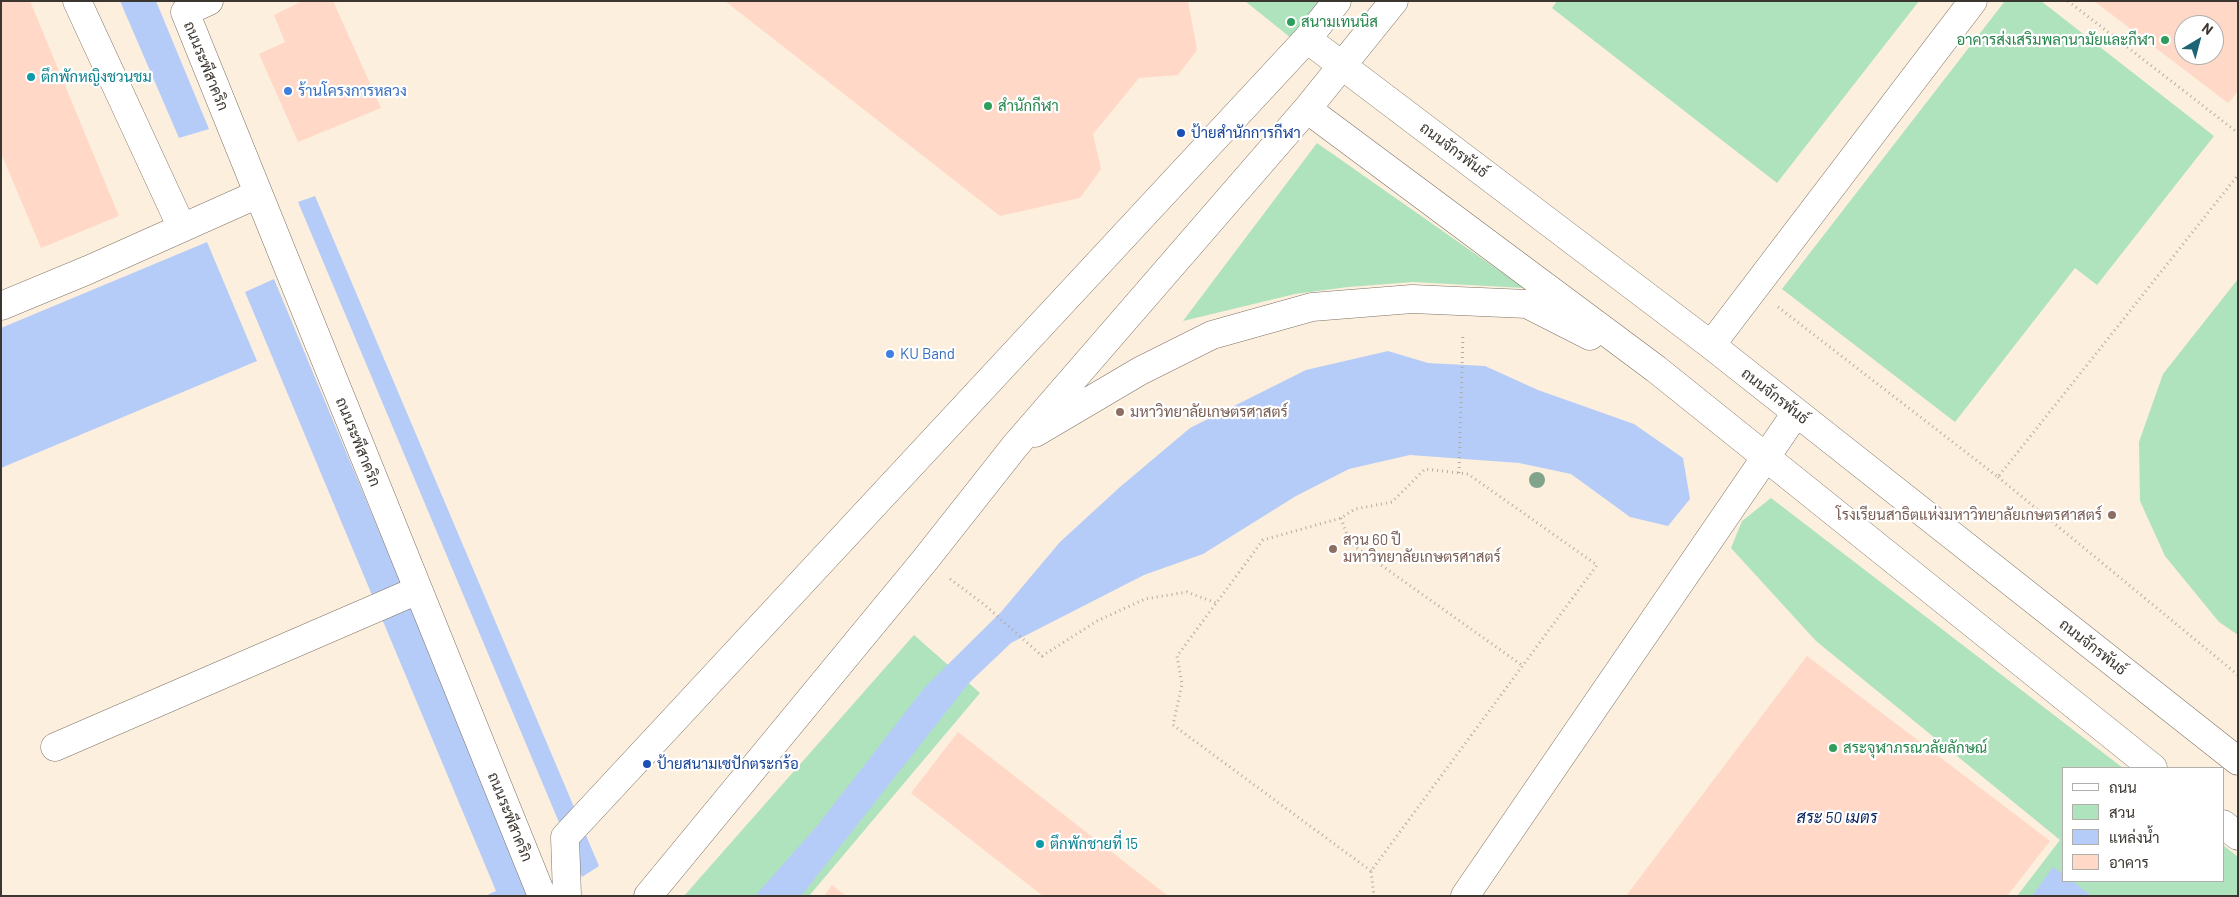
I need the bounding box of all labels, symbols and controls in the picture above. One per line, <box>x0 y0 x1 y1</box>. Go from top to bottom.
place label: สนามเทนนิส <box>1301 13 1378 31</box>
north arrow <box>2174 15 2224 65</box>
marker: สนามเทนนิส <box>1285 16 1297 28</box>
street label: ถนนระพีสาคริก <box>180 19 232 113</box>
text: N <box>2199 19 2217 38</box>
place label: อาคารส่งเสริมพลานามัยและกีฬา <box>1957 31 2155 49</box>
marker: อาคารส่งเสริมพลานามัยและกีฬา <box>2159 34 2171 46</box>
place label: ตึกพักหญิงชวนชม <box>41 68 152 86</box>
marker: ตึกพักหญิงชวนชม <box>25 71 37 83</box>
place label: ร้านโครงการหลวง <box>298 82 407 100</box>
marker: ร้านโครงการหลวง <box>282 85 294 97</box>
place label: สำนักกีฬา <box>998 97 1059 115</box>
marker: สำนักกีฬา <box>982 100 994 112</box>
street label: ถนนจักรพันธ์ <box>1416 119 1492 181</box>
place label: ป้ายสำนักการกีฬา <box>1191 124 1301 142</box>
marker: ป้ายสำนักการกีฬา <box>1175 127 1187 139</box>
place label: KU Band <box>900 345 955 363</box>
marker: KU Band <box>884 348 896 360</box>
street label: ถนนจักรพันธ์ <box>1738 364 1812 428</box>
street label: ถนนระพีสาคริก <box>332 395 384 489</box>
place label: มหาวิทยาลัยเกษตรศาสตร์ <box>1130 403 1288 421</box>
marker: มหาวิทยาลัยเกษตรศาสตร์ <box>1114 406 1126 418</box>
place label: โรงเรียนสาธิตแห่งมหาวิทยาลัยเกษตรศาสตร์ <box>1836 506 2102 524</box>
marker: โรงเรียนสาธิตแห่งมหาวิทยาลัยเกษตรศาสตร์ <box>2106 509 2118 521</box>
place label: สวน 60 ปี มหาวิทยาลัยเกษตรศาสตร์ <box>1343 531 1501 566</box>
marker: สวน 60 ปี มหาวิทยาลัยเกษตรศาสตร์ <box>1327 543 1339 555</box>
street label: ถนนจักรพันธ์ <box>2056 615 2130 679</box>
place label: สระจุฬาภรณวลัยลักษณ์ <box>1843 739 1987 757</box>
marker: สระจุฬาภรณวลัยลักษณ์ <box>1827 742 1839 754</box>
place label: ป้ายสนามเซปักตระกร้อ <box>657 755 799 773</box>
marker: ป้ายสนามเซปักตระกร้อ <box>641 758 653 770</box>
legend <box>2062 767 2224 882</box>
street label: ถนนระพีสาคริก <box>484 770 536 864</box>
text: ถนน <box>2109 778 2137 796</box>
text: สวน <box>2109 803 2135 821</box>
water label: สระ 50 เมตร <box>1797 808 1877 828</box>
text: แหล่งน้ำ <box>2109 828 2160 846</box>
place label: ตึกพักชายที่ 15 <box>1050 835 1138 853</box>
marker: ตึกพักชายที่ 15 <box>1034 838 1046 850</box>
text: อาคาร <box>2109 853 2149 871</box>

